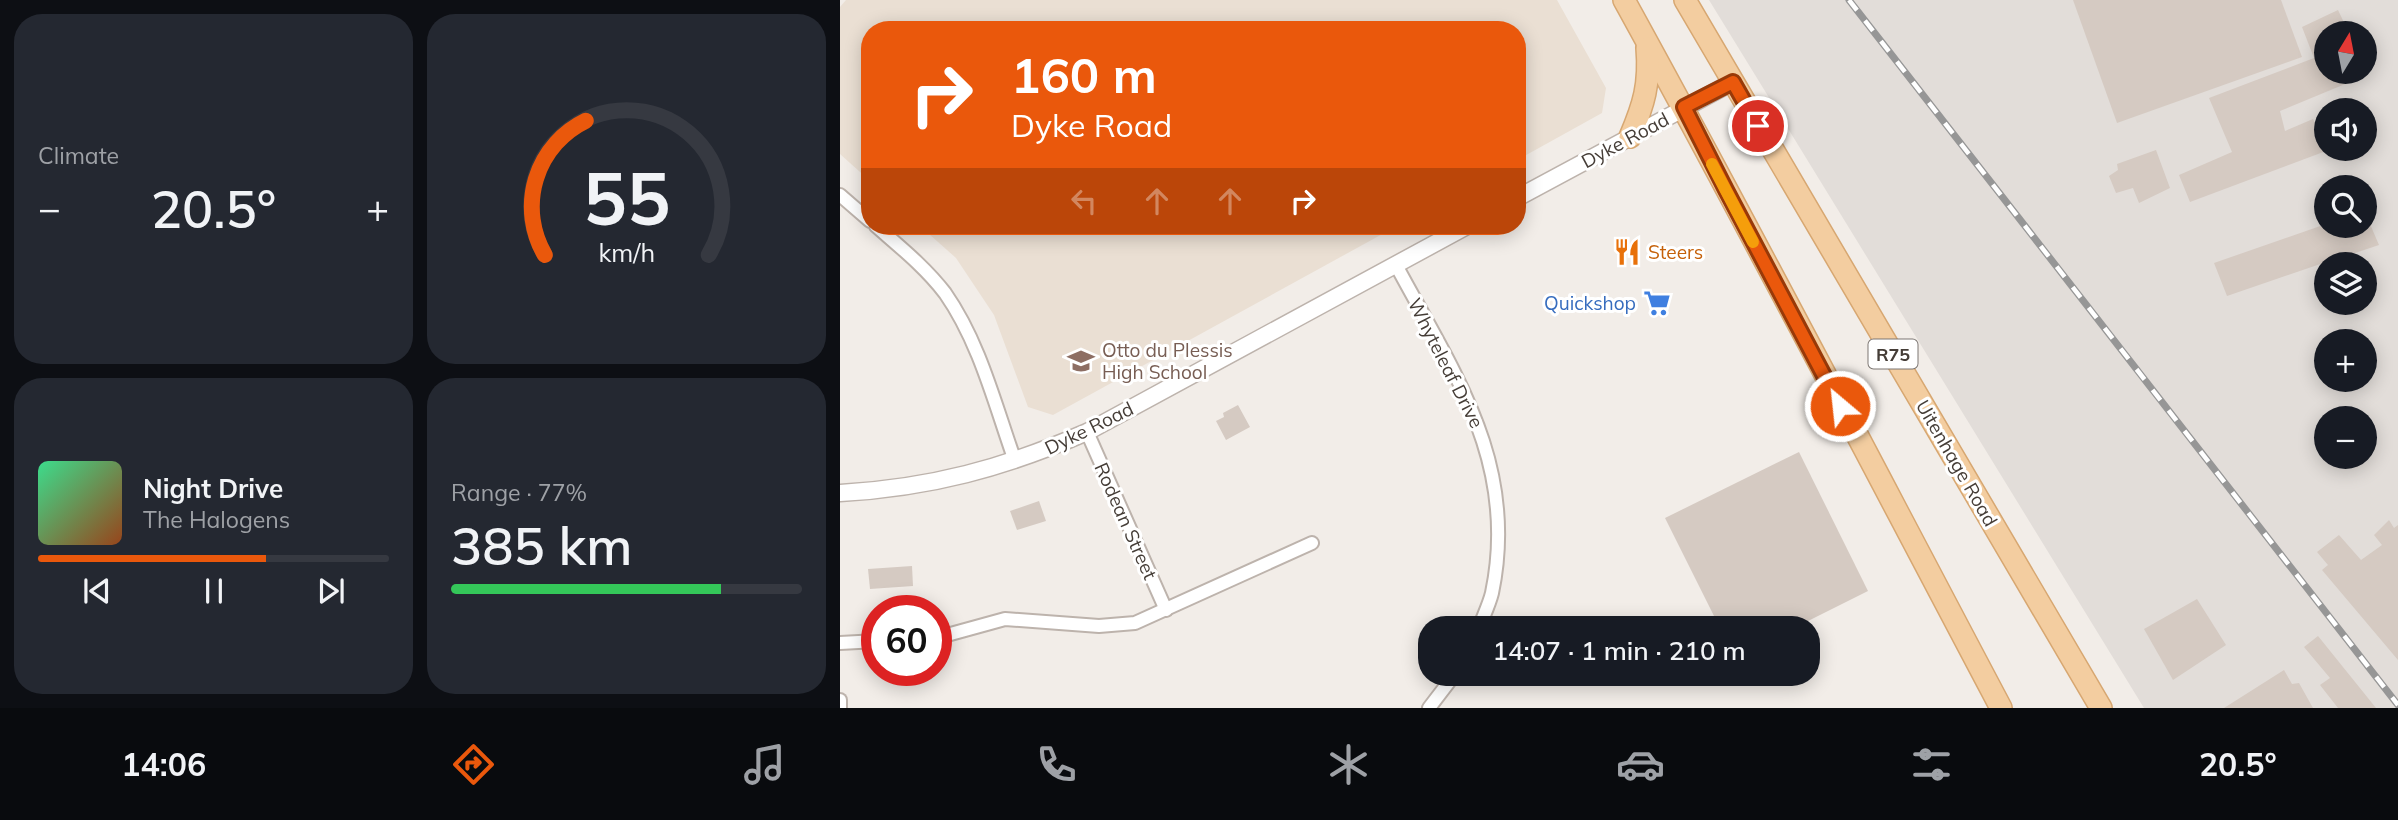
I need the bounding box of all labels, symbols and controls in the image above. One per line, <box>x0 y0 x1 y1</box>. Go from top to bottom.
north arrow <box>2314 21 2376 84</box>
map controls <box>2314 21 2377 469</box>
text: 160 m <box>1011 44 1157 105</box>
icon: right <box>896 49 987 140</box>
pin <box>1728 96 1788 156</box>
button: sound <box>2314 98 2377 161</box>
text: Dyke Road <box>1011 105 1172 145</box>
street label: Dyke Road <box>1577 107 1673 173</box>
icon: arrive <box>1739 107 1777 145</box>
text: Climate <box>38 141 119 170</box>
text: 55 <box>583 152 670 243</box>
button: search <box>2314 175 2377 238</box>
text: 20.5° <box>151 176 276 241</box>
icon: left <box>1065 182 1103 220</box>
icon: ahead <box>1138 182 1176 220</box>
icon: ahead <box>1211 182 1249 220</box>
icon: right <box>1284 182 1322 220</box>
text: − <box>38 184 61 232</box>
text: + <box>366 184 389 232</box>
text: km/h <box>598 237 655 268</box>
restaurant icon: Steers <box>1612 237 1642 267</box>
place label: Steers <box>1648 240 1703 264</box>
button: layers <box>2314 252 2377 315</box>
supermarket icon: Quickshop <box>1642 288 1672 318</box>
place label: Quickshop <box>1544 291 1636 315</box>
street label: Whyteleaf Drive <box>1403 294 1489 432</box>
button: + <box>2314 329 2377 392</box>
place label: Otto du Plessis High School <box>1102 338 1233 384</box>
road number: R75 <box>1868 340 1918 368</box>
school or university icon: Otto du Plessis High School <box>1066 346 1096 376</box>
position arrow <box>1803 369 1877 443</box>
street label: Uitenhage Road <box>1911 395 2003 531</box>
street label: Dyke Road <box>1041 396 1137 460</box>
button: − <box>2314 406 2377 469</box>
street label: Rodean Street <box>1090 459 1163 584</box>
text: Night Drive <box>143 472 283 505</box>
text: Range · 77% <box>451 478 587 507</box>
text: The Halogens <box>143 505 290 534</box>
text: 385 km <box>451 513 632 578</box>
icon: previous <box>78 572 116 610</box>
icon: pause <box>195 572 233 610</box>
icon: next <box>312 572 350 610</box>
speed limit sign: 60 <box>861 595 952 686</box>
text: 14:07 · 1 min · 210 m <box>1492 634 1746 667</box>
icon: directions <box>449 740 498 789</box>
icon: music <box>740 740 789 789</box>
icon: phone <box>1032 740 1081 789</box>
icon: climate <box>1324 740 1373 789</box>
icon: car <box>1616 740 1665 789</box>
icon: filters <box>1907 740 1956 789</box>
text: 14:06 <box>121 744 206 784</box>
text: 20.5° <box>2199 744 2277 784</box>

